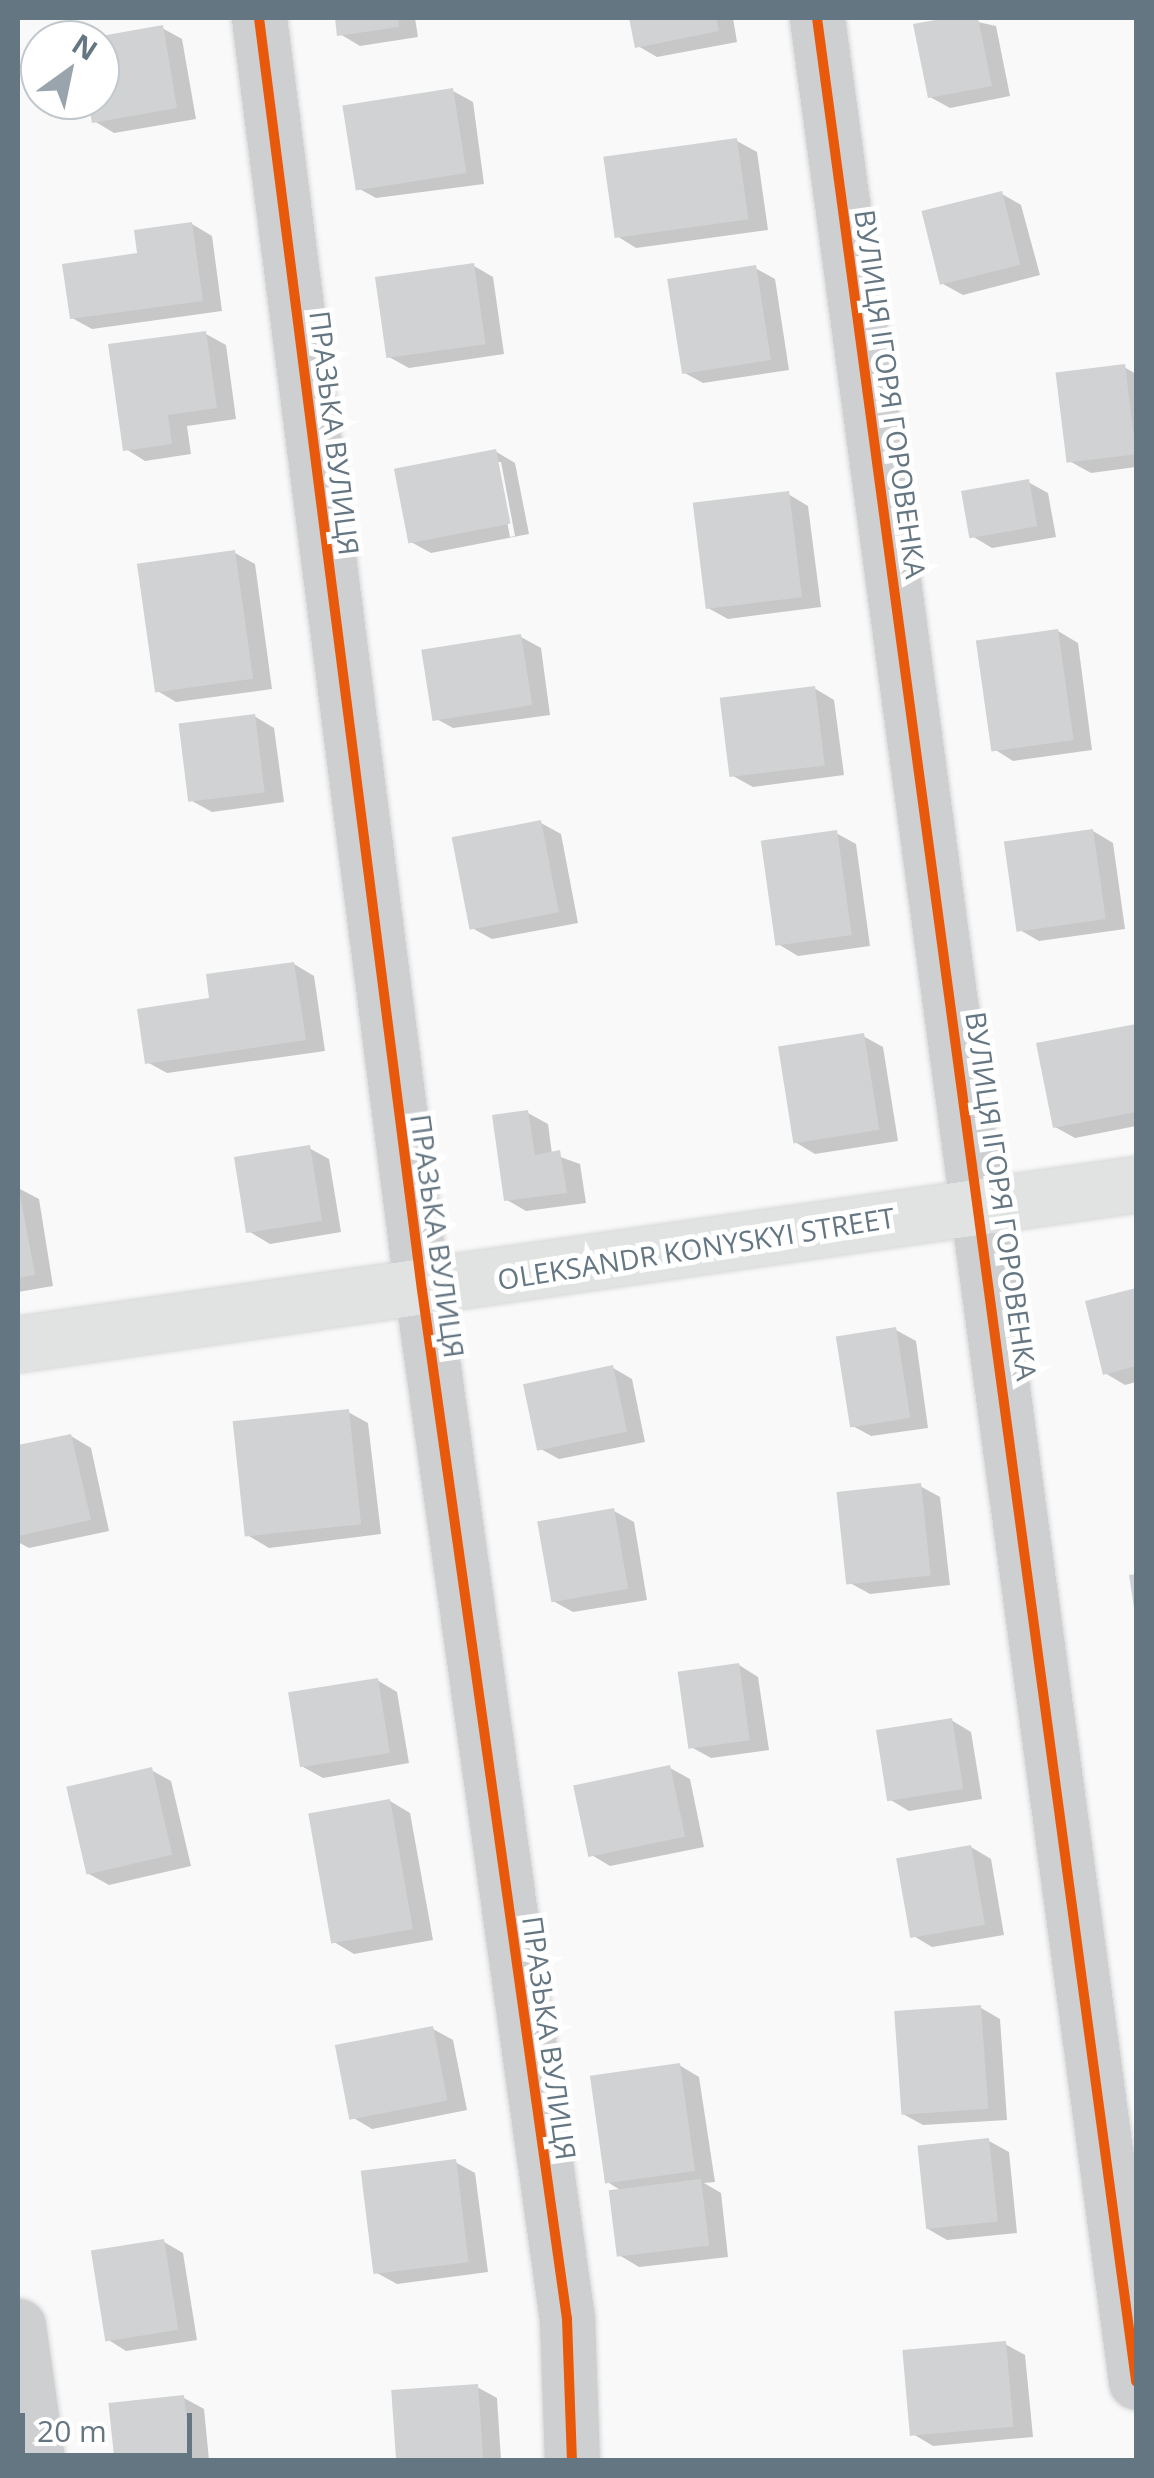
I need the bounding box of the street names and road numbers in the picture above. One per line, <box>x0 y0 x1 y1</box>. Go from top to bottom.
street label: ВУЛИЦЯ ІГОРЯ ГОРОВЕНКА <box>848 207 934 581</box>
street label: ПРАЗЬКА ВУЛИЦЯ <box>303 309 367 557</box>
street label: ВУЛИЦЯ ІГОРЯ ГОРОВЕНКА <box>959 1009 1045 1383</box>
street label: ПРАЗЬКА ВУЛИЦЯ <box>404 1112 472 1360</box>
street label: OLEKSANDR KONYSKYI STREET <box>495 1200 897 1296</box>
street label: ПРАЗЬКА ВУЛИЦЯ <box>516 1914 584 2162</box>

